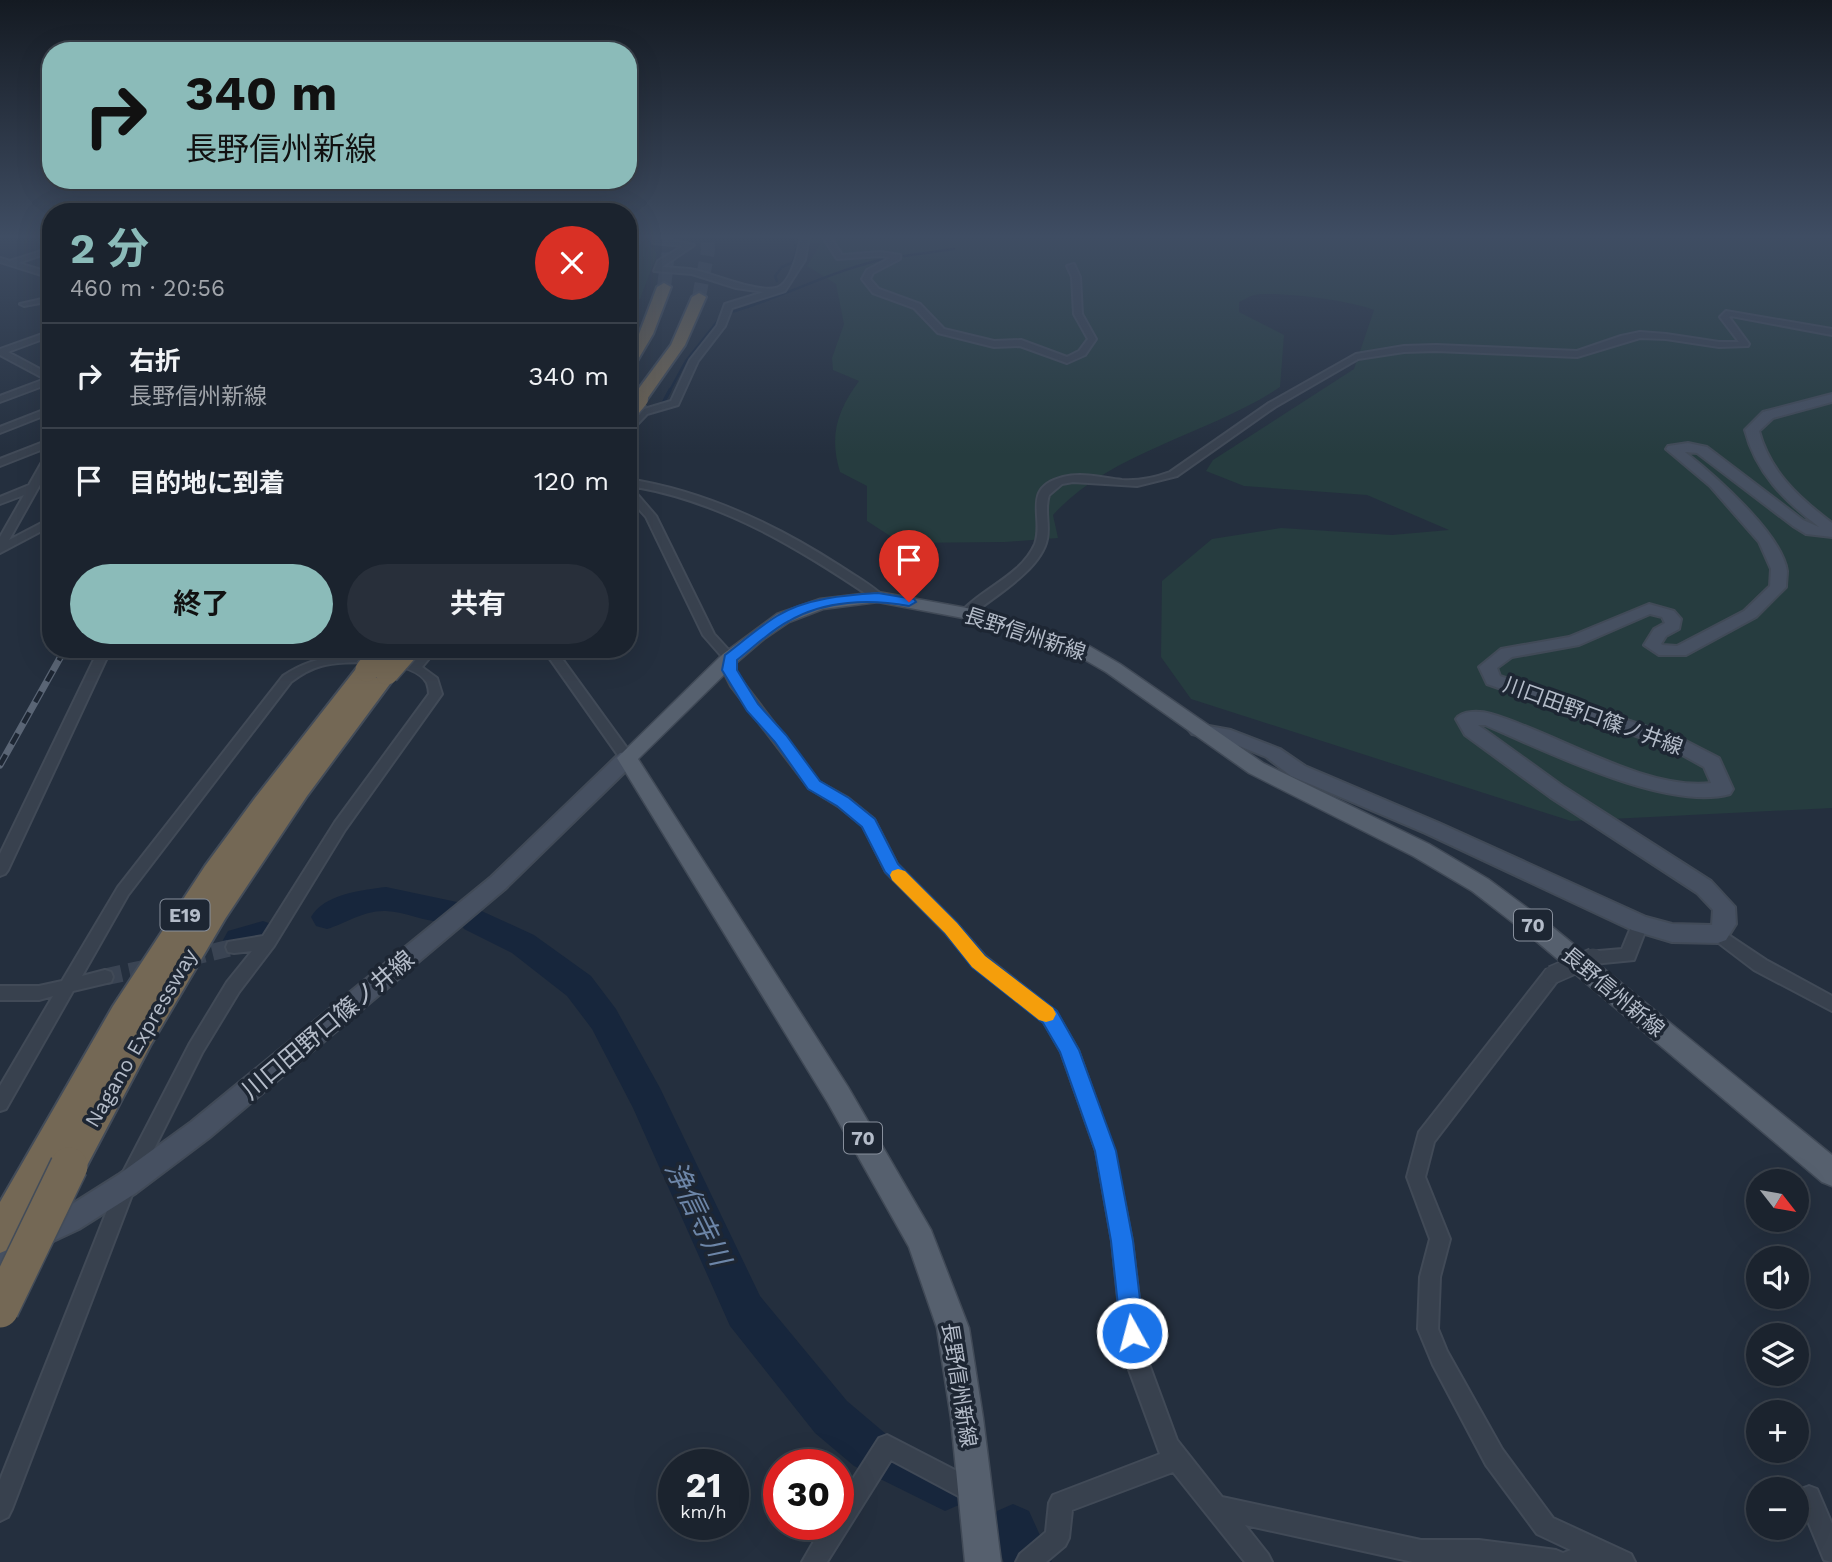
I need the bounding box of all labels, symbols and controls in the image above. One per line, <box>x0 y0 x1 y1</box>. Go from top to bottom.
text: 340 m <box>185 64 337 122</box>
icon: right <box>70 70 161 161</box>
text: 長野信州新線 <box>185 130 377 168</box>
text: 2 分 <box>70 224 149 273</box>
button: close <box>535 226 609 300</box>
text: 460 m · 20:56 <box>70 275 225 302</box>
text: 右折 <box>129 346 181 376</box>
icon: right <box>70 357 108 395</box>
text: 340 m <box>528 361 609 391</box>
text: 長野信州新線 <box>129 383 267 410</box>
icon: arrive <box>70 462 108 500</box>
text: 120 m <box>534 466 609 496</box>
text: 目的地に到着 <box>129 468 285 498</box>
pin <box>879 530 939 602</box>
icon: arrive <box>890 541 928 579</box>
button: 終了 <box>70 564 333 644</box>
button: 共有 <box>347 564 609 644</box>
street label: 長野信州新線 <box>961 602 1089 665</box>
street label: 川口田野口篠ノ井線 <box>1500 671 1686 760</box>
road number: E19 <box>160 900 210 931</box>
road number: 70 <box>1514 909 1552 940</box>
street label: 長野信州新線 <box>1557 942 1670 1042</box>
street label: Nagano Expressway <box>79 944 202 1131</box>
street label: 川口田野口篠ノ井線 <box>236 945 420 1105</box>
road number: 70 <box>844 1122 882 1154</box>
water label: 浄信寺川 <box>658 1156 738 1273</box>
north arrow <box>1746 1169 1810 1232</box>
map controls <box>1746 1169 1809 1540</box>
button: sound <box>1746 1246 1809 1309</box>
position arrow <box>1095 1296 1169 1370</box>
street label: 長野信州新線 <box>937 1321 982 1449</box>
button: layers <box>1746 1323 1809 1386</box>
button: + <box>1746 1400 1809 1463</box>
speed limit sign: 30 <box>763 1449 854 1540</box>
text: 21 <box>686 1464 721 1506</box>
button: − <box>1746 1477 1809 1540</box>
text: km/h <box>680 1501 727 1522</box>

